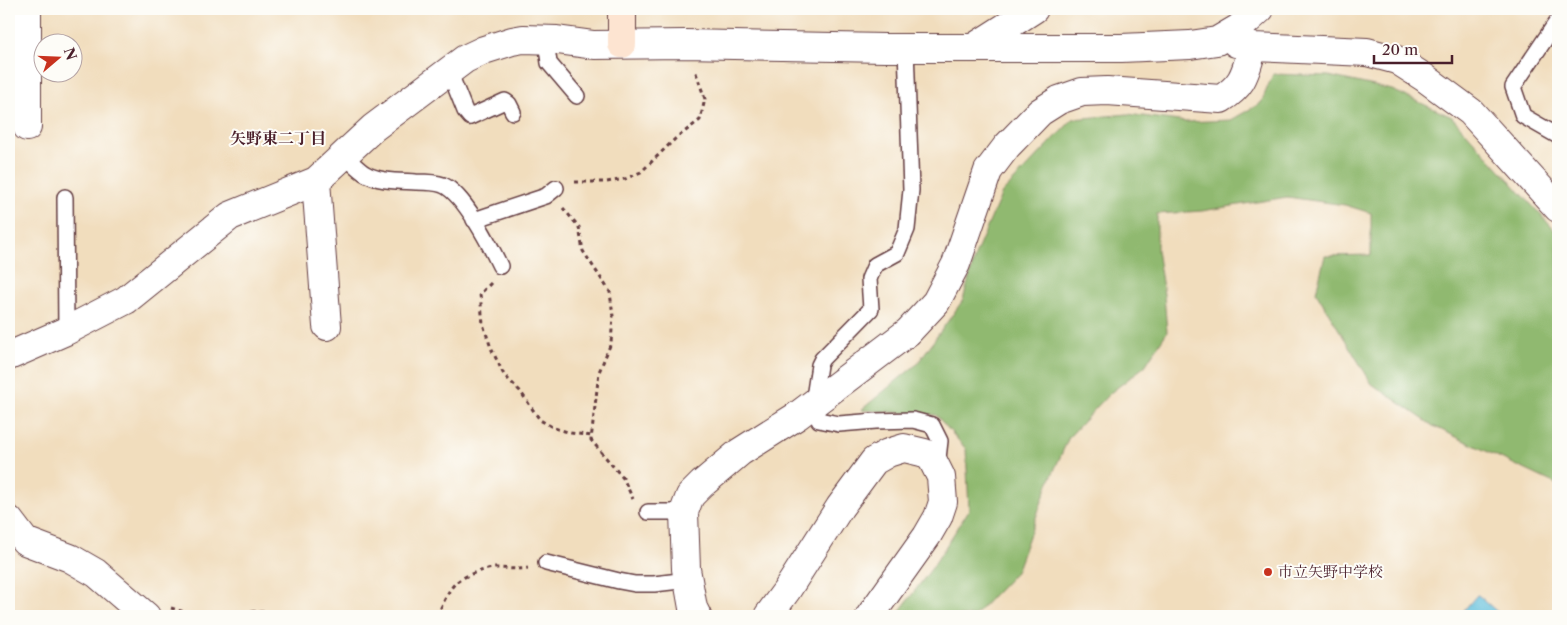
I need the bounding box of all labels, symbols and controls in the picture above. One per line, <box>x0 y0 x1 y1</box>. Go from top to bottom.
north arrow <box>32 32 82 82</box>
scale bar <box>1374 32 1452 64</box>
text: 20 m <box>1382 40 1418 59</box>
text: N <box>60 45 81 62</box>
district label: 矢野東二丁目 <box>230 128 326 148</box>
place label: 市立矢野中学校 <box>1278 562 1383 581</box>
marker: 市立矢野中学校 <box>1262 566 1274 578</box>

